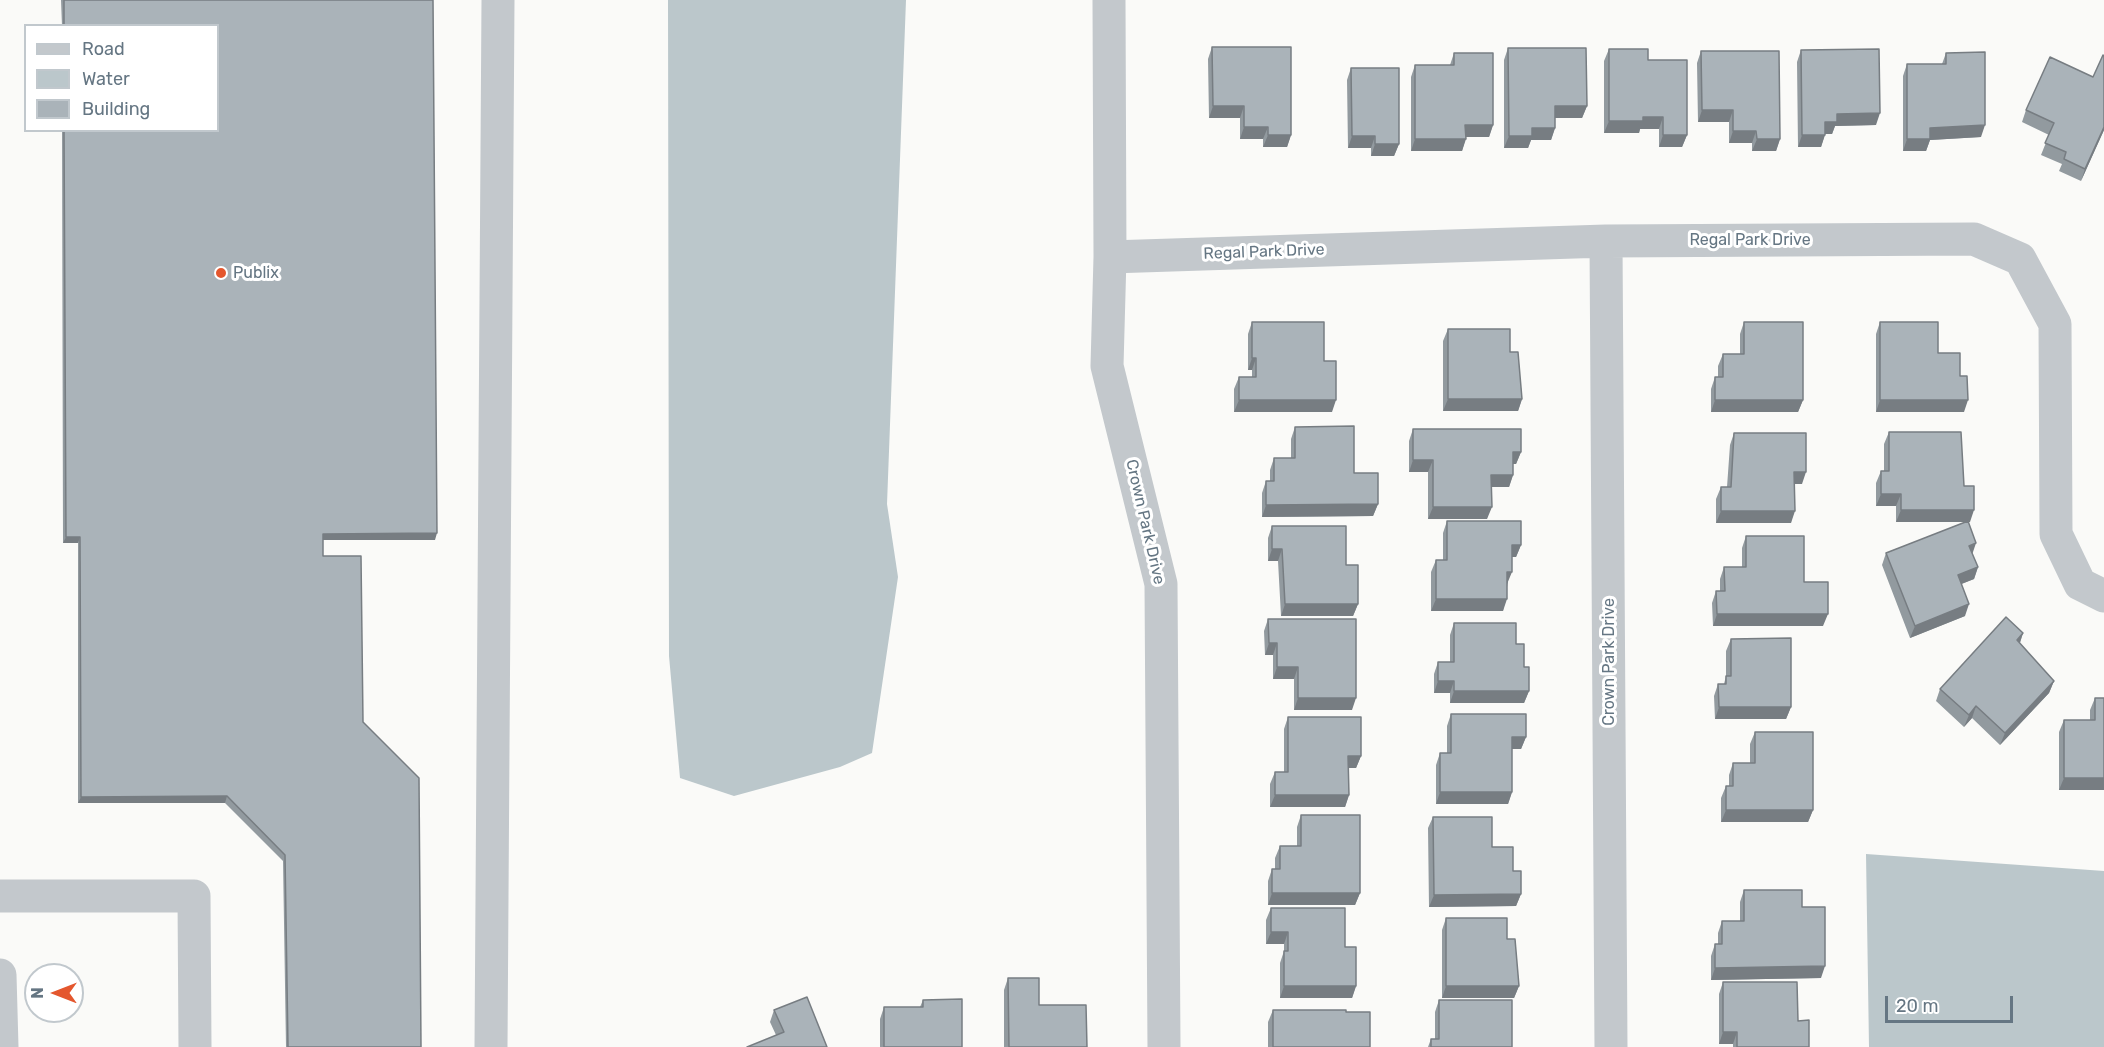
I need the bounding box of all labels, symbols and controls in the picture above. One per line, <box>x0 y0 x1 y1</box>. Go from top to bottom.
legend <box>24 24 219 132</box>
text: Road <box>82 38 125 60</box>
text: Water <box>82 68 130 90</box>
text: Building <box>82 98 150 120</box>
street label: Regal Park Drive <box>1689 230 1811 250</box>
street label: Regal Park Drive <box>1203 240 1325 264</box>
place label: Publix <box>233 263 279 283</box>
marker: Publix <box>214 266 228 280</box>
street label: Crown Park Drive <box>1121 458 1169 586</box>
street label: Crown Park Drive <box>1599 598 1619 726</box>
north arrow <box>24 963 84 1023</box>
scale bar <box>1888 984 2016 1022</box>
text: N <box>28 987 47 999</box>
text: 20 m <box>1896 995 1938 1017</box>

